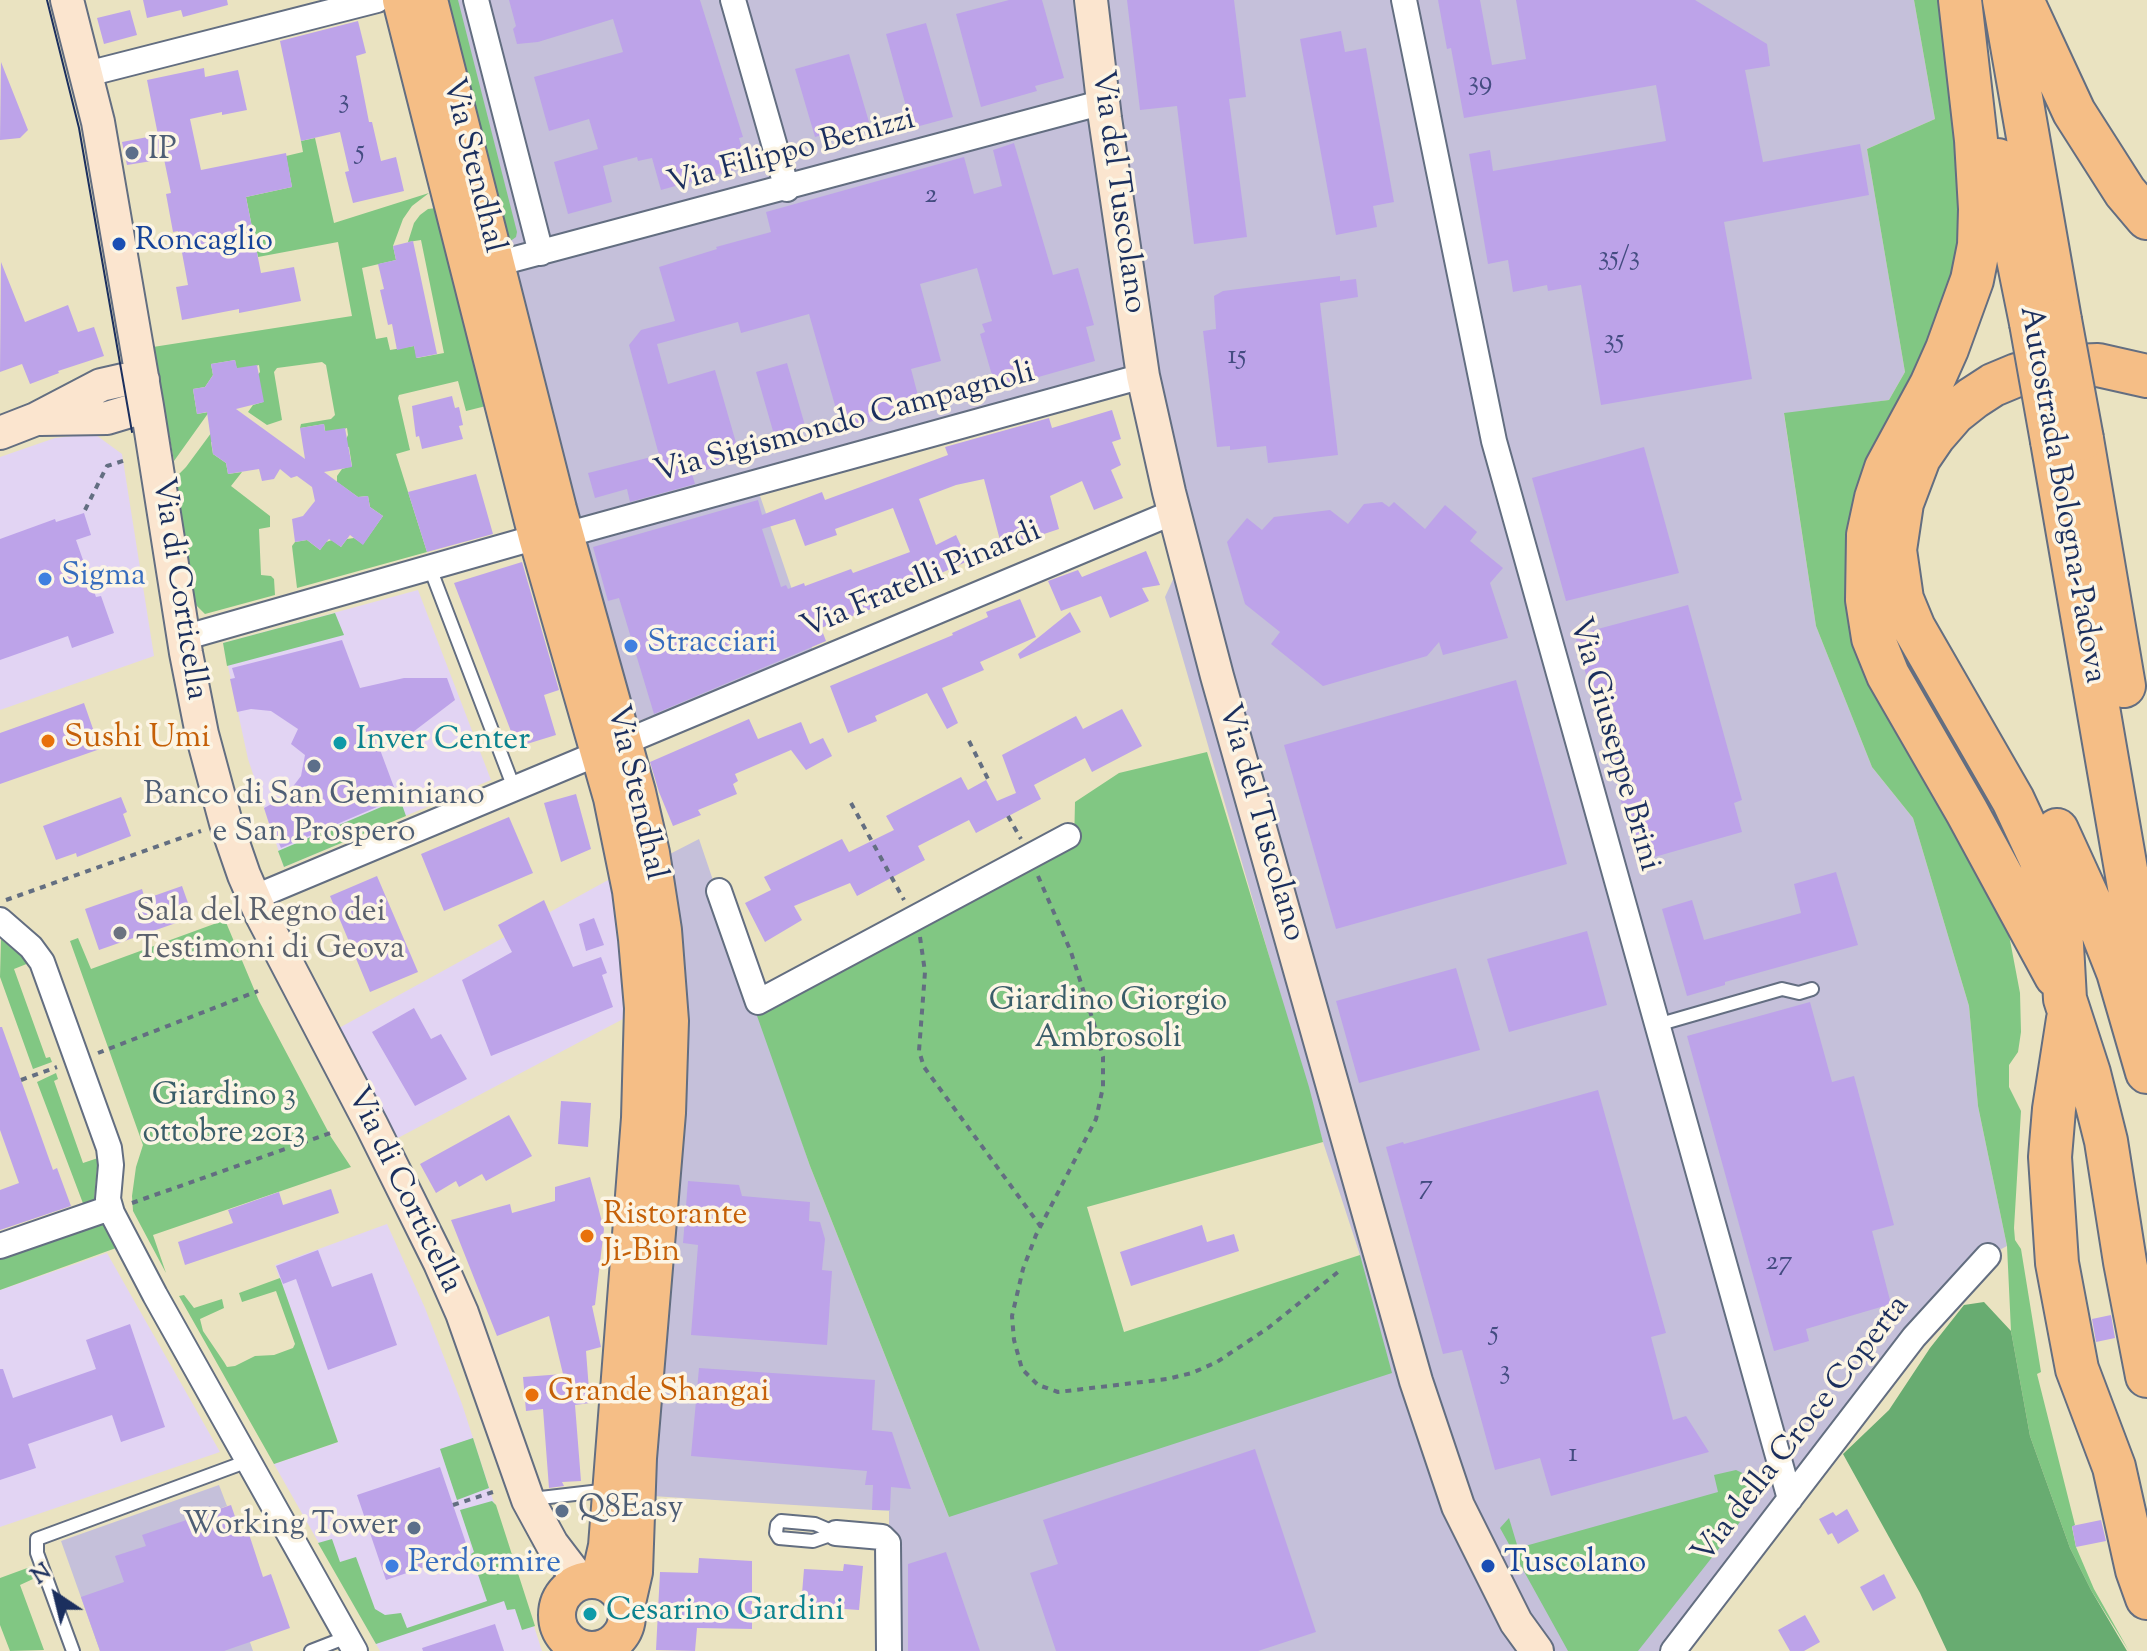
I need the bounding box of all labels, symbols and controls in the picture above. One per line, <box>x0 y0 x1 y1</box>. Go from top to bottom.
house number: 39 <box>1468 67 1492 101</box>
street label: Via del Tuscolano <box>1080 68 1152 316</box>
street label: Via Stendhal <box>431 75 511 257</box>
house number: 3 <box>338 85 350 119</box>
street label: Via Filippo Benizzi <box>664 102 920 206</box>
place label: IP <box>148 134 177 172</box>
house number: 5 <box>355 136 365 170</box>
marker: IP <box>123 144 141 162</box>
house number: 2 <box>924 180 938 214</box>
place label: Roncaglio <box>135 225 273 263</box>
marker: Roncaglio <box>110 235 128 253</box>
house number: 35/3 <box>1598 242 1640 276</box>
street label: Autostrada Bologna-Padova <box>2008 303 2112 687</box>
house number: 35 <box>1604 325 1624 359</box>
house number: 15 <box>1227 341 1247 375</box>
street label: Via Sigismondo Campagnoli <box>651 356 1039 494</box>
street label: Via di Corticella <box>140 475 214 703</box>
street label: Via Fratelli Pinardi <box>796 514 1048 650</box>
place label: Sigma <box>61 560 146 598</box>
marker: Sigma <box>36 570 54 588</box>
street label: Via Giuseppe Brini <box>1558 614 1666 876</box>
place label: Stracciari <box>647 627 777 665</box>
marker: Stracciari <box>622 637 640 655</box>
street label: Via del Tuscolano <box>1207 700 1311 946</box>
street label: Via Stendhal <box>595 702 673 884</box>
place label: Sushi Umi <box>64 722 210 760</box>
place label: Inver Center <box>356 724 530 762</box>
marker: Sushi Umi <box>39 732 57 750</box>
marker: Inver Center <box>331 734 349 752</box>
marker: Banco di San Geminiano e San Prospero <box>305 757 323 775</box>
place label: Banco di San Geminiano e San Prospero <box>143 779 485 854</box>
place label: Sala del Regno dei Testimoni di Geova <box>136 896 405 971</box>
marker: Sala del Regno dei Testimoni di Geova <box>111 924 129 942</box>
park label: Giardino Giorgio Ambrosoli <box>989 985 1227 1060</box>
park label: Giardino 3 ottobre 2013 <box>142 1080 306 1155</box>
street label: Via di Corticella <box>335 1082 469 1300</box>
house number: 7 <box>1419 1171 1433 1205</box>
place label: Ristorante Ji-Bin <box>603 1199 747 1274</box>
marker: Ristorante Ji-Bin <box>578 1227 596 1245</box>
house number: 27 <box>1765 1247 1793 1281</box>
street label: Via della Croce Coperta <box>1686 1289 1920 1573</box>
house number: 5 <box>1489 1317 1499 1351</box>
house number: 3 <box>1499 1356 1511 1390</box>
place label: Grande Shangai <box>548 1376 770 1414</box>
marker: Grande Shangai <box>523 1386 541 1404</box>
house number: 1 <box>1568 1439 1578 1473</box>
place label: Q8Easy <box>578 1492 683 1530</box>
marker: Q8Easy <box>553 1502 571 1520</box>
place label: Working Tower <box>183 1509 398 1547</box>
marker: Working Tower <box>405 1519 423 1537</box>
place label: Perdormire <box>408 1547 561 1585</box>
place label: Tuscolano <box>1504 1547 1646 1585</box>
north arrow <box>16 1555 96 1635</box>
text: N <box>26 1557 59 1593</box>
marker: Perdormire <box>383 1557 401 1575</box>
marker: Tuscolano <box>1479 1557 1497 1575</box>
place label: Cesarino Gardini <box>606 1595 844 1633</box>
marker: Cesarino Gardini <box>581 1605 599 1623</box>

